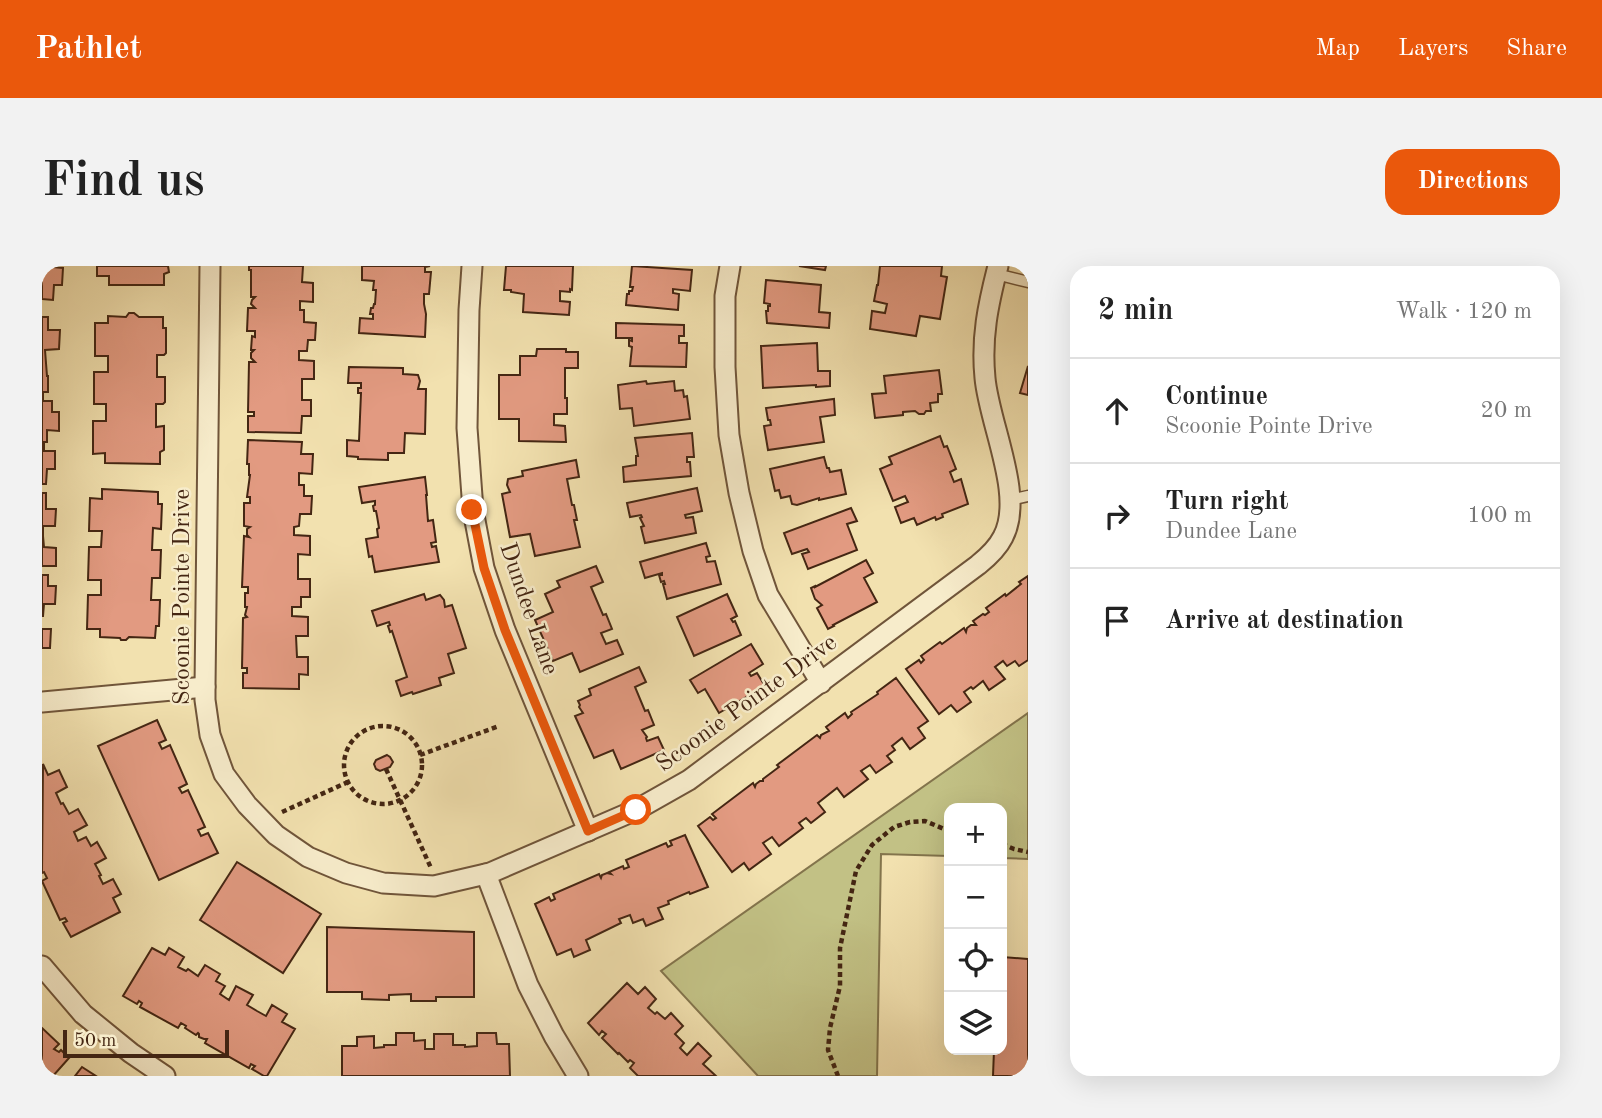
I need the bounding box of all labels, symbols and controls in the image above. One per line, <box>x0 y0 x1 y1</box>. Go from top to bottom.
text: Pathlet <box>35 33 142 66</box>
text: Map <box>1316 37 1360 61</box>
text: Layers <box>1398 37 1468 61</box>
text: Share <box>1506 37 1567 61</box>
button: Directions <box>1385 149 1560 215</box>
text: Find us <box>42 158 205 207</box>
text: 2 min <box>1098 296 1173 326</box>
text: Walk · 120 m <box>1396 300 1532 323</box>
text: Continue <box>1165 384 1268 410</box>
icon: ahead <box>1098 392 1136 430</box>
text: 20 m <box>1481 399 1532 422</box>
text: Scoonie Pointe Drive <box>1165 415 1373 438</box>
street label: Scoonie Pointe Drive <box>171 489 195 705</box>
text: Turn right <box>1165 489 1288 515</box>
route end <box>456 494 487 525</box>
icon: right <box>1098 497 1136 535</box>
text: 100 m <box>1467 504 1532 527</box>
text: Dundee Lane <box>1165 520 1297 543</box>
street label: Dundee Lane <box>494 540 562 678</box>
icon: arrive <box>1098 602 1136 640</box>
text: Arrive at destination <box>1165 608 1404 634</box>
street label: Scoonie Pointe Drive <box>652 631 842 777</box>
route start <box>620 794 651 825</box>
map controls <box>944 803 1007 1055</box>
button: + <box>944 803 1007 866</box>
button: − <box>944 866 1007 929</box>
button: locate <box>944 929 1007 992</box>
button: layers <box>944 992 1007 1055</box>
scale bar <box>63 1027 229 1059</box>
text: 50 m <box>74 1032 116 1051</box>

